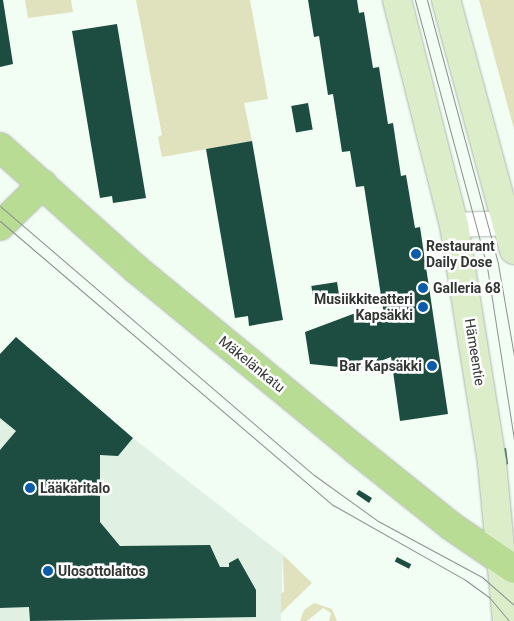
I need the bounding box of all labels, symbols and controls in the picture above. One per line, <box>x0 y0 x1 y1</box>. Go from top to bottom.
place label: Restaurant Daily Dose <box>426 238 495 270</box>
marker: Restaurant Daily Dose <box>410 248 422 260</box>
place label: Galleria 68 <box>433 280 501 296</box>
marker: Galleria 68 <box>417 282 429 294</box>
place label: Musiikkiteatteri Kapsäkki <box>314 291 413 324</box>
marker: Musiikkiteatteri Kapsäkki <box>417 301 429 313</box>
street label: Hämeentie <box>461 317 489 387</box>
street label: Mäkelänkatu <box>216 332 288 396</box>
place label: Bar Kapsäkki <box>339 358 422 374</box>
marker: Bar Kapsäkki <box>426 360 438 372</box>
place label: Lääkäritalo <box>40 480 110 496</box>
marker: Lääkäritalo <box>24 482 36 494</box>
place label: Ulosottolaitos <box>58 563 146 579</box>
marker: Ulosottolaitos <box>42 565 54 577</box>

